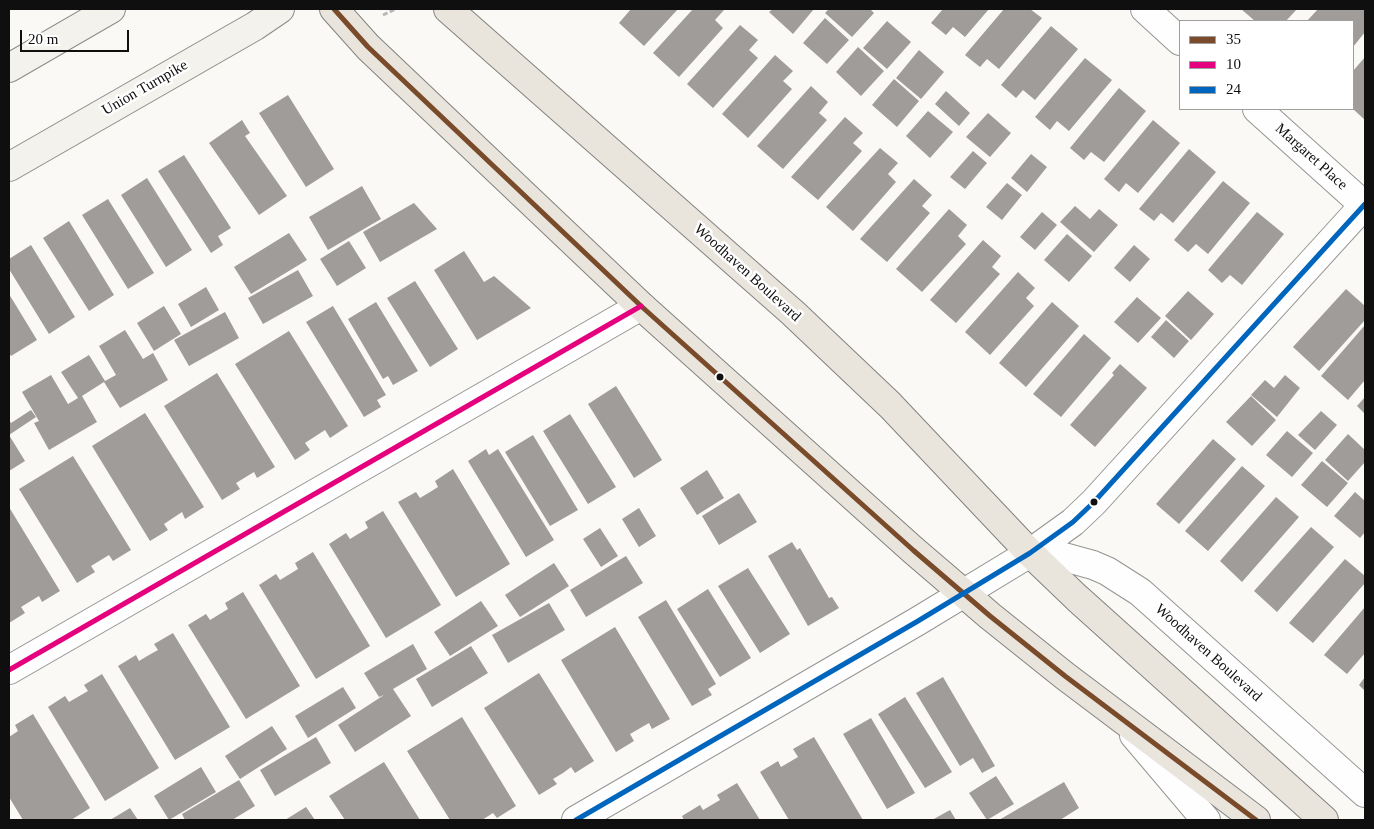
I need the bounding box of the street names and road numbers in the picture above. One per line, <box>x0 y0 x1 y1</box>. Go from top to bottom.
street label: Union Turnpike <box>99 56 191 120</box>
street label: Margaret Place <box>1271 120 1351 194</box>
street label: Woodhaven Boulevard <box>690 220 804 326</box>
street label: Woodhaven Boulevard <box>1151 600 1265 706</box>

